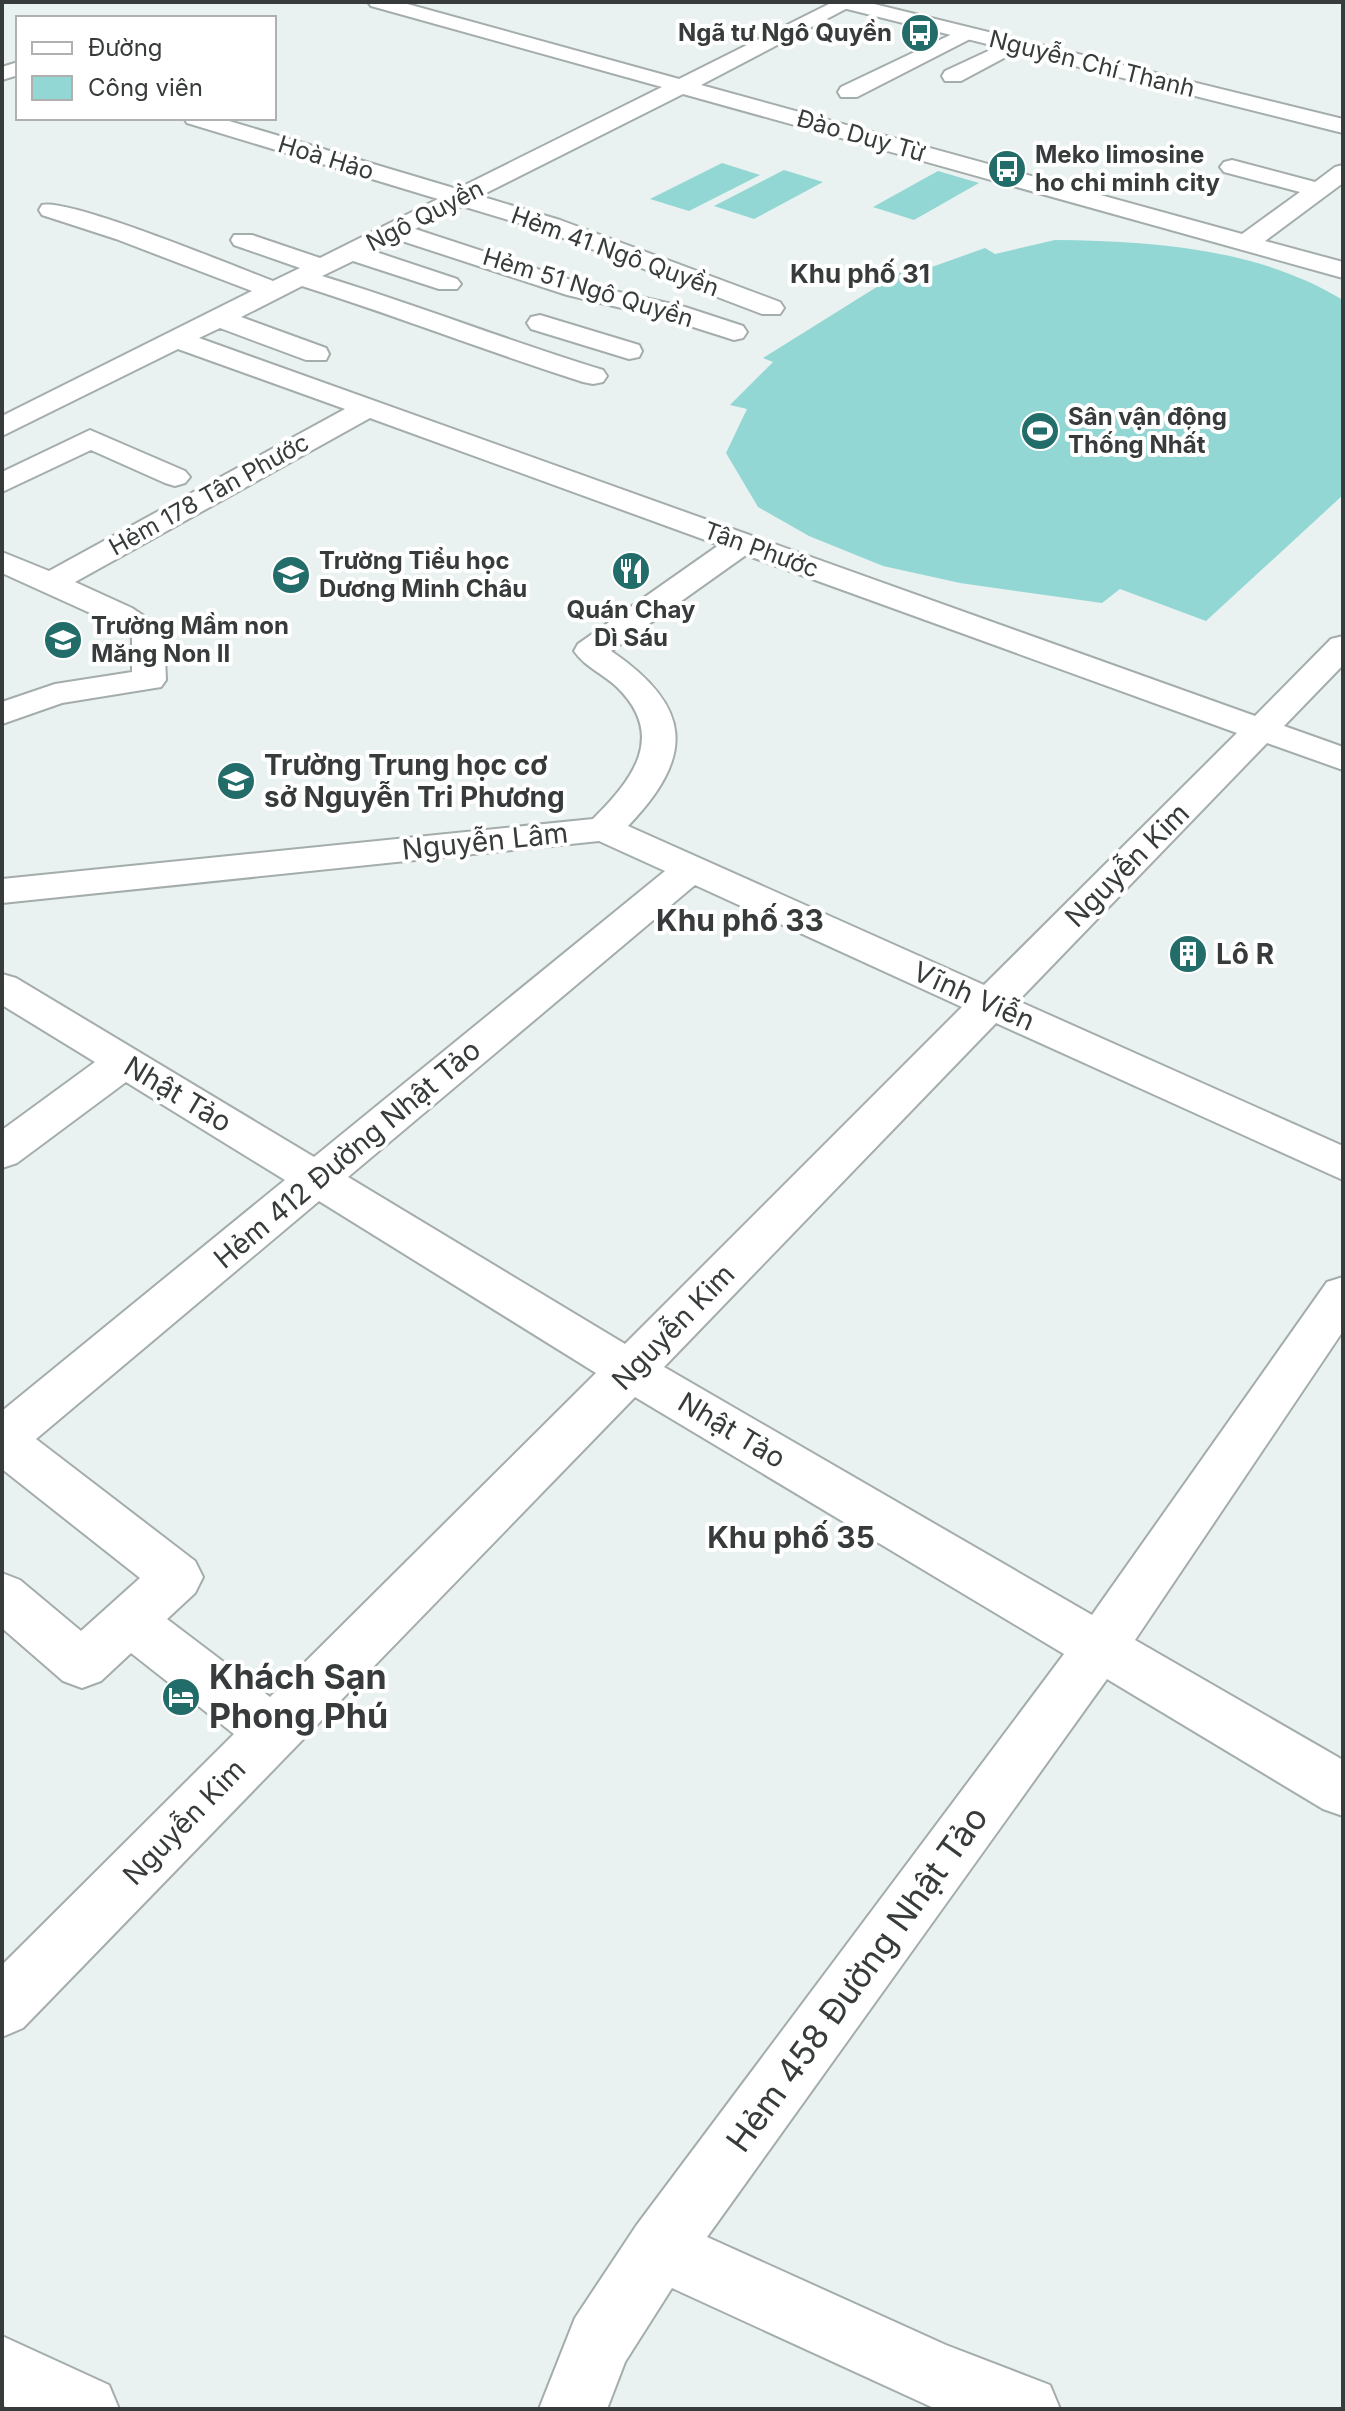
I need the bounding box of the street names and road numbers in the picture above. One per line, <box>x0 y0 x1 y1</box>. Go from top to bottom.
street label: Nguyễn Chí Thanh <box>986 24 1198 103</box>
street label: Đào Duy Từ <box>794 103 929 168</box>
street label: Hoà Hảo <box>275 129 377 186</box>
street label: Ngô Quyền <box>361 174 488 257</box>
street label: Hẻm 41 Ngô Quyền <box>507 200 723 303</box>
street label: Hẻm 51 Ngô Quyền <box>479 242 697 333</box>
street label: Hẻm 178 Tân Phước <box>104 428 314 562</box>
street label: Tân Phước <box>700 515 822 584</box>
street label: Nguyễn Kim <box>1058 796 1196 934</box>
street label: Nguyễn Lâm <box>400 815 570 867</box>
street label: Vĩnh Viễn <box>908 954 1040 1038</box>
street label: Hẻm 412 Đường Nhật Tảo <box>207 1033 487 1275</box>
street label: Nhật Tảo <box>118 1049 238 1139</box>
street label: Nguyễn Kim <box>605 1257 741 1397</box>
street label: Nhật Tảo <box>672 1385 792 1475</box>
street label: Nguyễn Kim <box>116 1752 252 1892</box>
street label: Hẻm 458 Đường Nhật Tảo <box>717 1798 996 2160</box>

